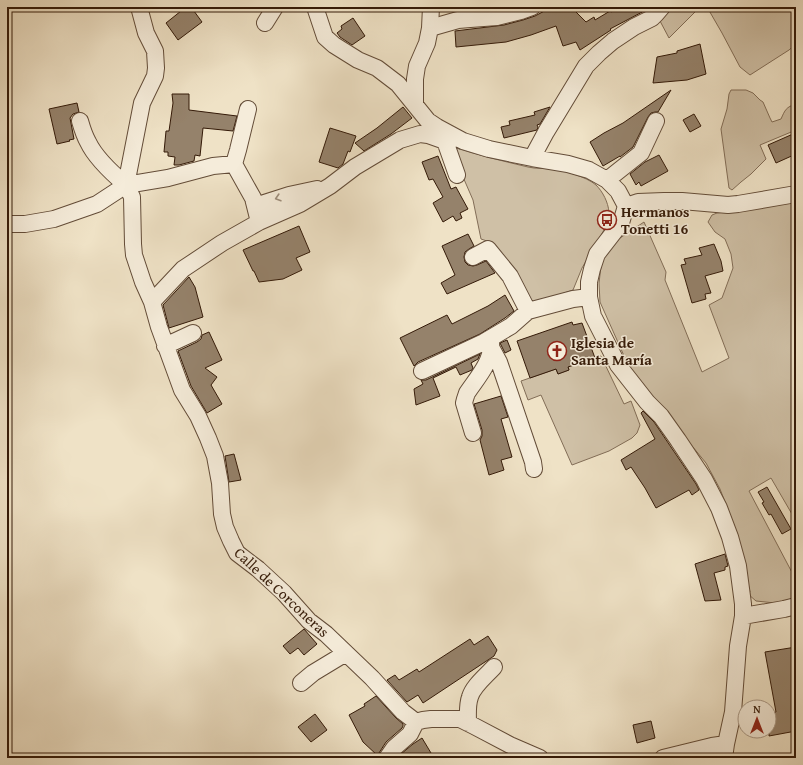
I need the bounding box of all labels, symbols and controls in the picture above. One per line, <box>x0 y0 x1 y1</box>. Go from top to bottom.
one-way arrow <box>275 193 282 202</box>
place label: Hermanos Tonetti 16 <box>621 201 690 239</box>
bus stop icon: Hermanos Tonetti 16 <box>596 209 618 231</box>
place label: Iglesia de Santa María <box>571 332 652 370</box>
church icon: Iglesia de Santa María <box>546 340 568 362</box>
street label: Calle de Corconeras <box>230 542 334 642</box>
north arrow <box>737 699 777 739</box>
text: N <box>753 701 761 717</box>

